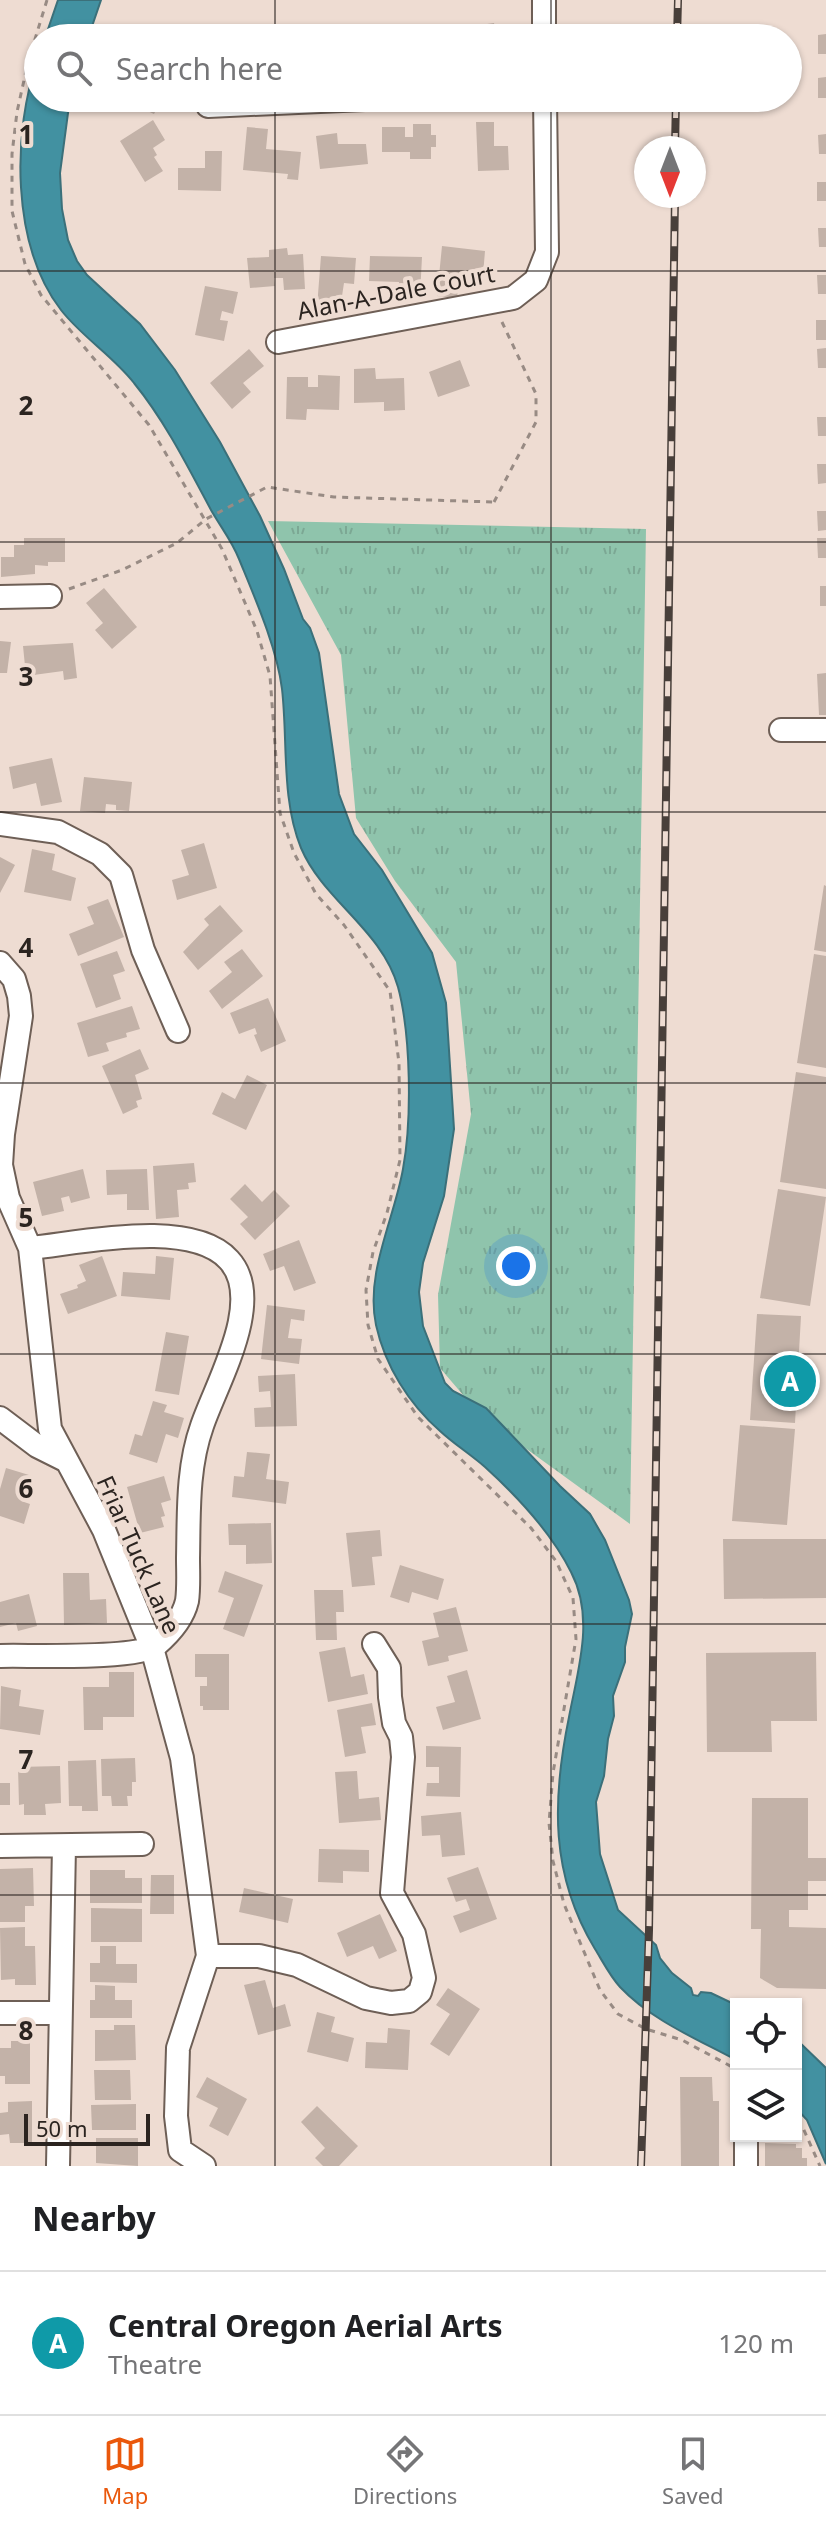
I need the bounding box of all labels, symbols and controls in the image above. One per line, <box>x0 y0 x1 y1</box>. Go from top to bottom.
search box <box>24 24 802 112</box>
icon: search <box>52 46 96 90</box>
text: Search here <box>116 48 283 89</box>
text: 1 <box>19 116 33 152</box>
north arrow <box>634 136 706 208</box>
street label: Alan-A-Dale Court <box>294 256 498 327</box>
text: 2 <box>19 387 34 423</box>
text: 3 <box>19 658 33 694</box>
text: 4 <box>19 929 34 965</box>
text: 5 <box>19 1199 33 1235</box>
your location <box>496 1246 536 1286</box>
pin: A <box>764 1351 816 1411</box>
text: 6 <box>19 1470 34 1506</box>
street label: Friar Tuck Lane <box>90 1470 189 1639</box>
text: 7 <box>19 1741 34 1777</box>
map controls <box>730 1998 802 2142</box>
button: locate <box>730 1998 802 2070</box>
text: 8 <box>19 2012 33 2048</box>
button: layers <box>730 2070 802 2142</box>
scale bar <box>24 2110 150 2146</box>
text: 50 m <box>36 2113 87 2143</box>
text: Nearby <box>32 2195 156 2241</box>
text: Central Oregon Aerial Arts <box>108 2305 503 2346</box>
text: A <box>49 2325 67 2361</box>
text: 120 m <box>718 2325 794 2361</box>
text: Theatre <box>108 2346 202 2382</box>
tab: Map <box>102 2432 148 2510</box>
tab: Directions <box>353 2432 457 2510</box>
tab: Saved <box>662 2432 724 2510</box>

